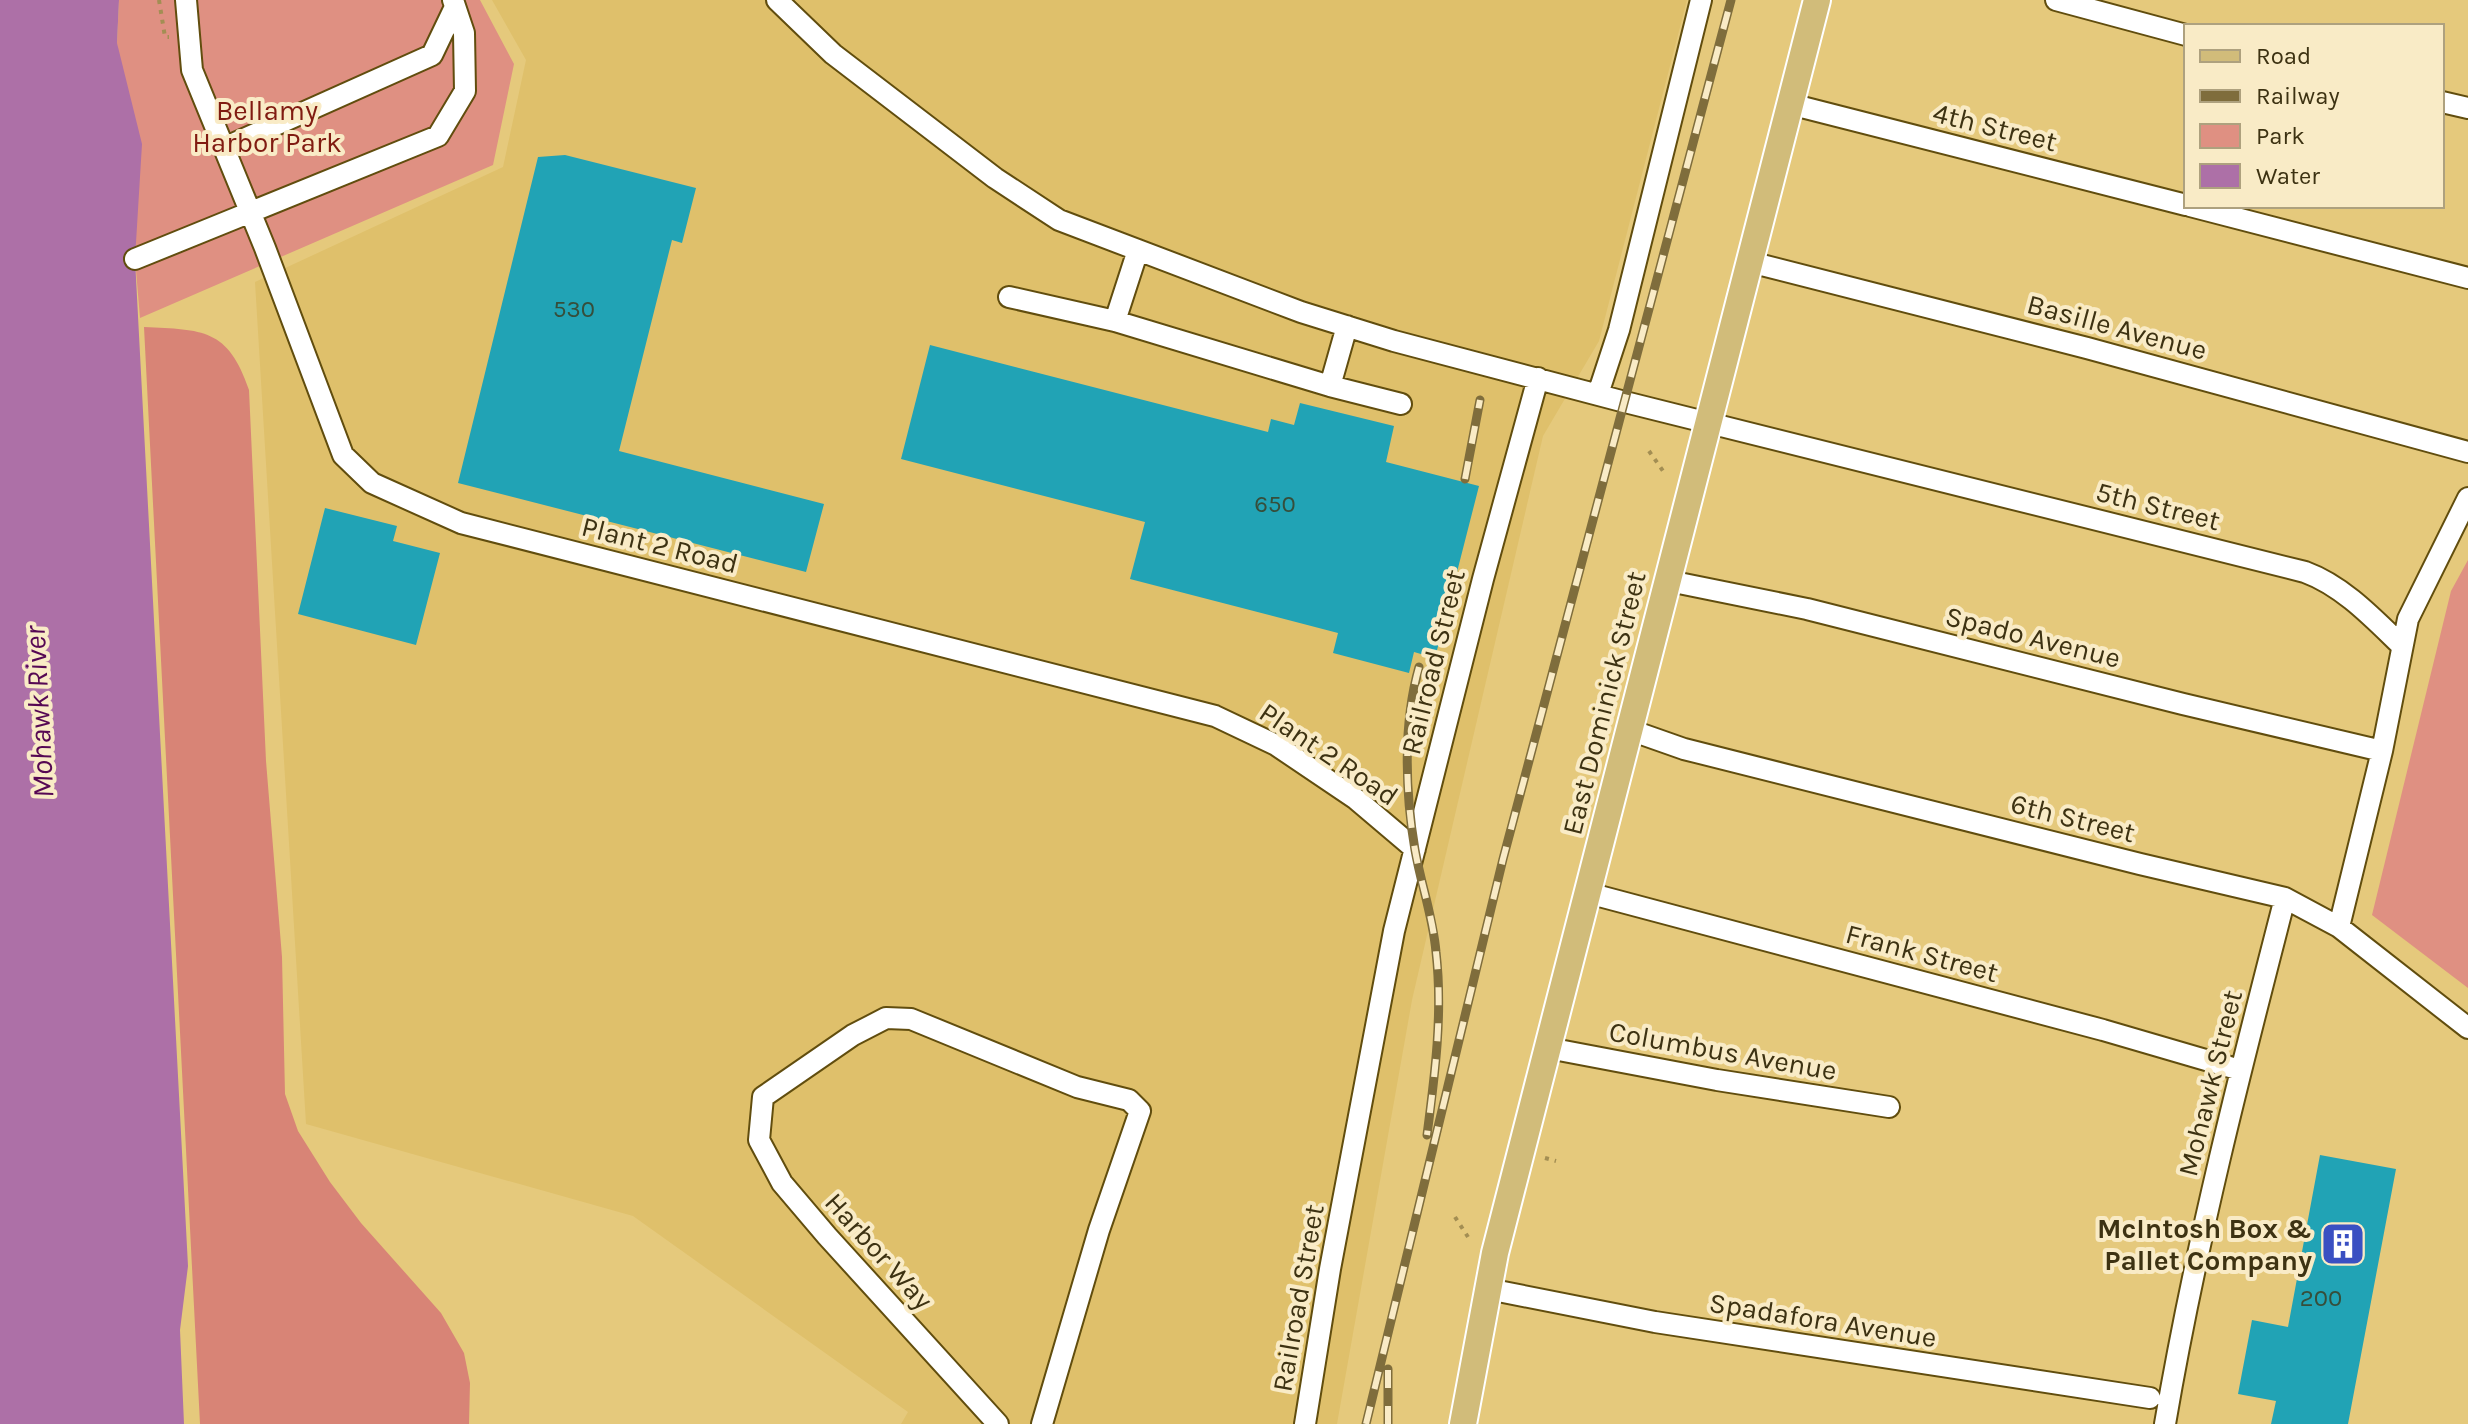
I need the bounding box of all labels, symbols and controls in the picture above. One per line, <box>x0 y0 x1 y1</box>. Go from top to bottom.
legend <box>2184 24 2444 208</box>
text: Road <box>2256 42 2311 70</box>
text: Railway <box>2256 82 2340 110</box>
park label: Bellamy Harbor Park <box>192 94 342 159</box>
street label: 4th Street <box>1930 96 2060 158</box>
text: Park <box>2256 122 2305 150</box>
text: Water <box>2256 162 2320 190</box>
street label: Basille Avenue <box>2024 287 2210 367</box>
house number: 530 <box>553 295 595 323</box>
street label: 5th Street <box>2093 475 2223 537</box>
house number: 650 <box>1254 490 1296 518</box>
street label: Plant 2 Road <box>578 510 742 580</box>
street label: Railroad Street <box>1394 566 1472 758</box>
street label: East Dominick Street <box>1555 568 1653 838</box>
street label: Spado Avenue <box>1942 599 2124 675</box>
water label: Mohawk River <box>16 623 61 799</box>
street label: Plant 2 Road <box>1253 696 1405 812</box>
street label: 6th Street <box>2007 787 2139 849</box>
street label: Frank Street <box>1842 917 2002 989</box>
street label: Mohawk Street <box>2171 986 2249 1180</box>
street label: Columbus Avenue <box>1607 1015 1839 1087</box>
street label: Harbor Way <box>818 1186 940 1316</box>
street label: Railroad Street <box>1265 1202 1331 1394</box>
place label: McIntosh Box & Pallet Company <box>2097 1212 2312 1277</box>
building icon: McIntosh Box & Pallet Company <box>2319 1220 2367 1268</box>
house number: 200 <box>2300 1284 2342 1312</box>
street label: Spadafora Avenue <box>1707 1286 1939 1354</box>

